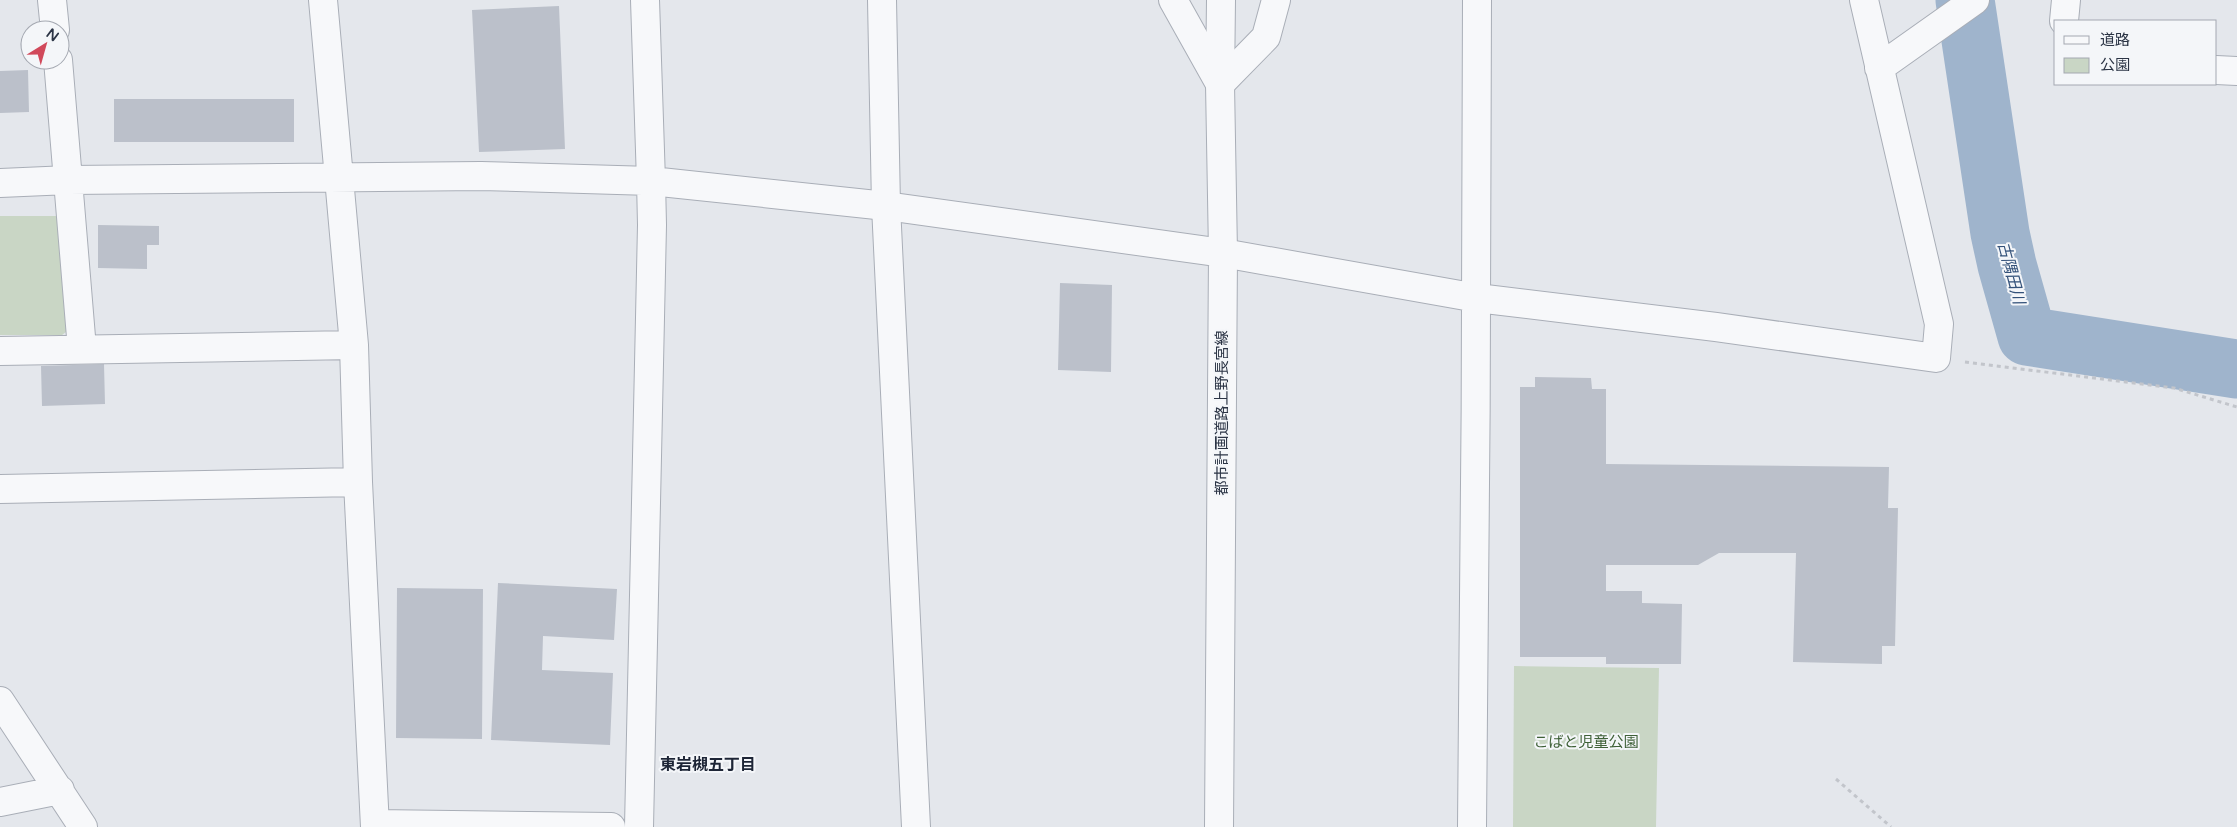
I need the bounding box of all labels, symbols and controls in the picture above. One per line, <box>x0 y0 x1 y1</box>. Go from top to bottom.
north arrow <box>20 20 70 70</box>
legend <box>2054 20 2217 85</box>
text: N <box>43 25 62 45</box>
text: 道路 <box>2100 31 2130 49</box>
text: 公園 <box>2100 56 2130 74</box>
water label: 古隅田川 <box>1993 239 2029 308</box>
street label: 都市計画道路上野長宮線 <box>1213 330 1231 496</box>
park label: こばと児童公園 <box>1533 733 1639 751</box>
district label: 東岩槻五丁目 <box>660 755 756 775</box>

